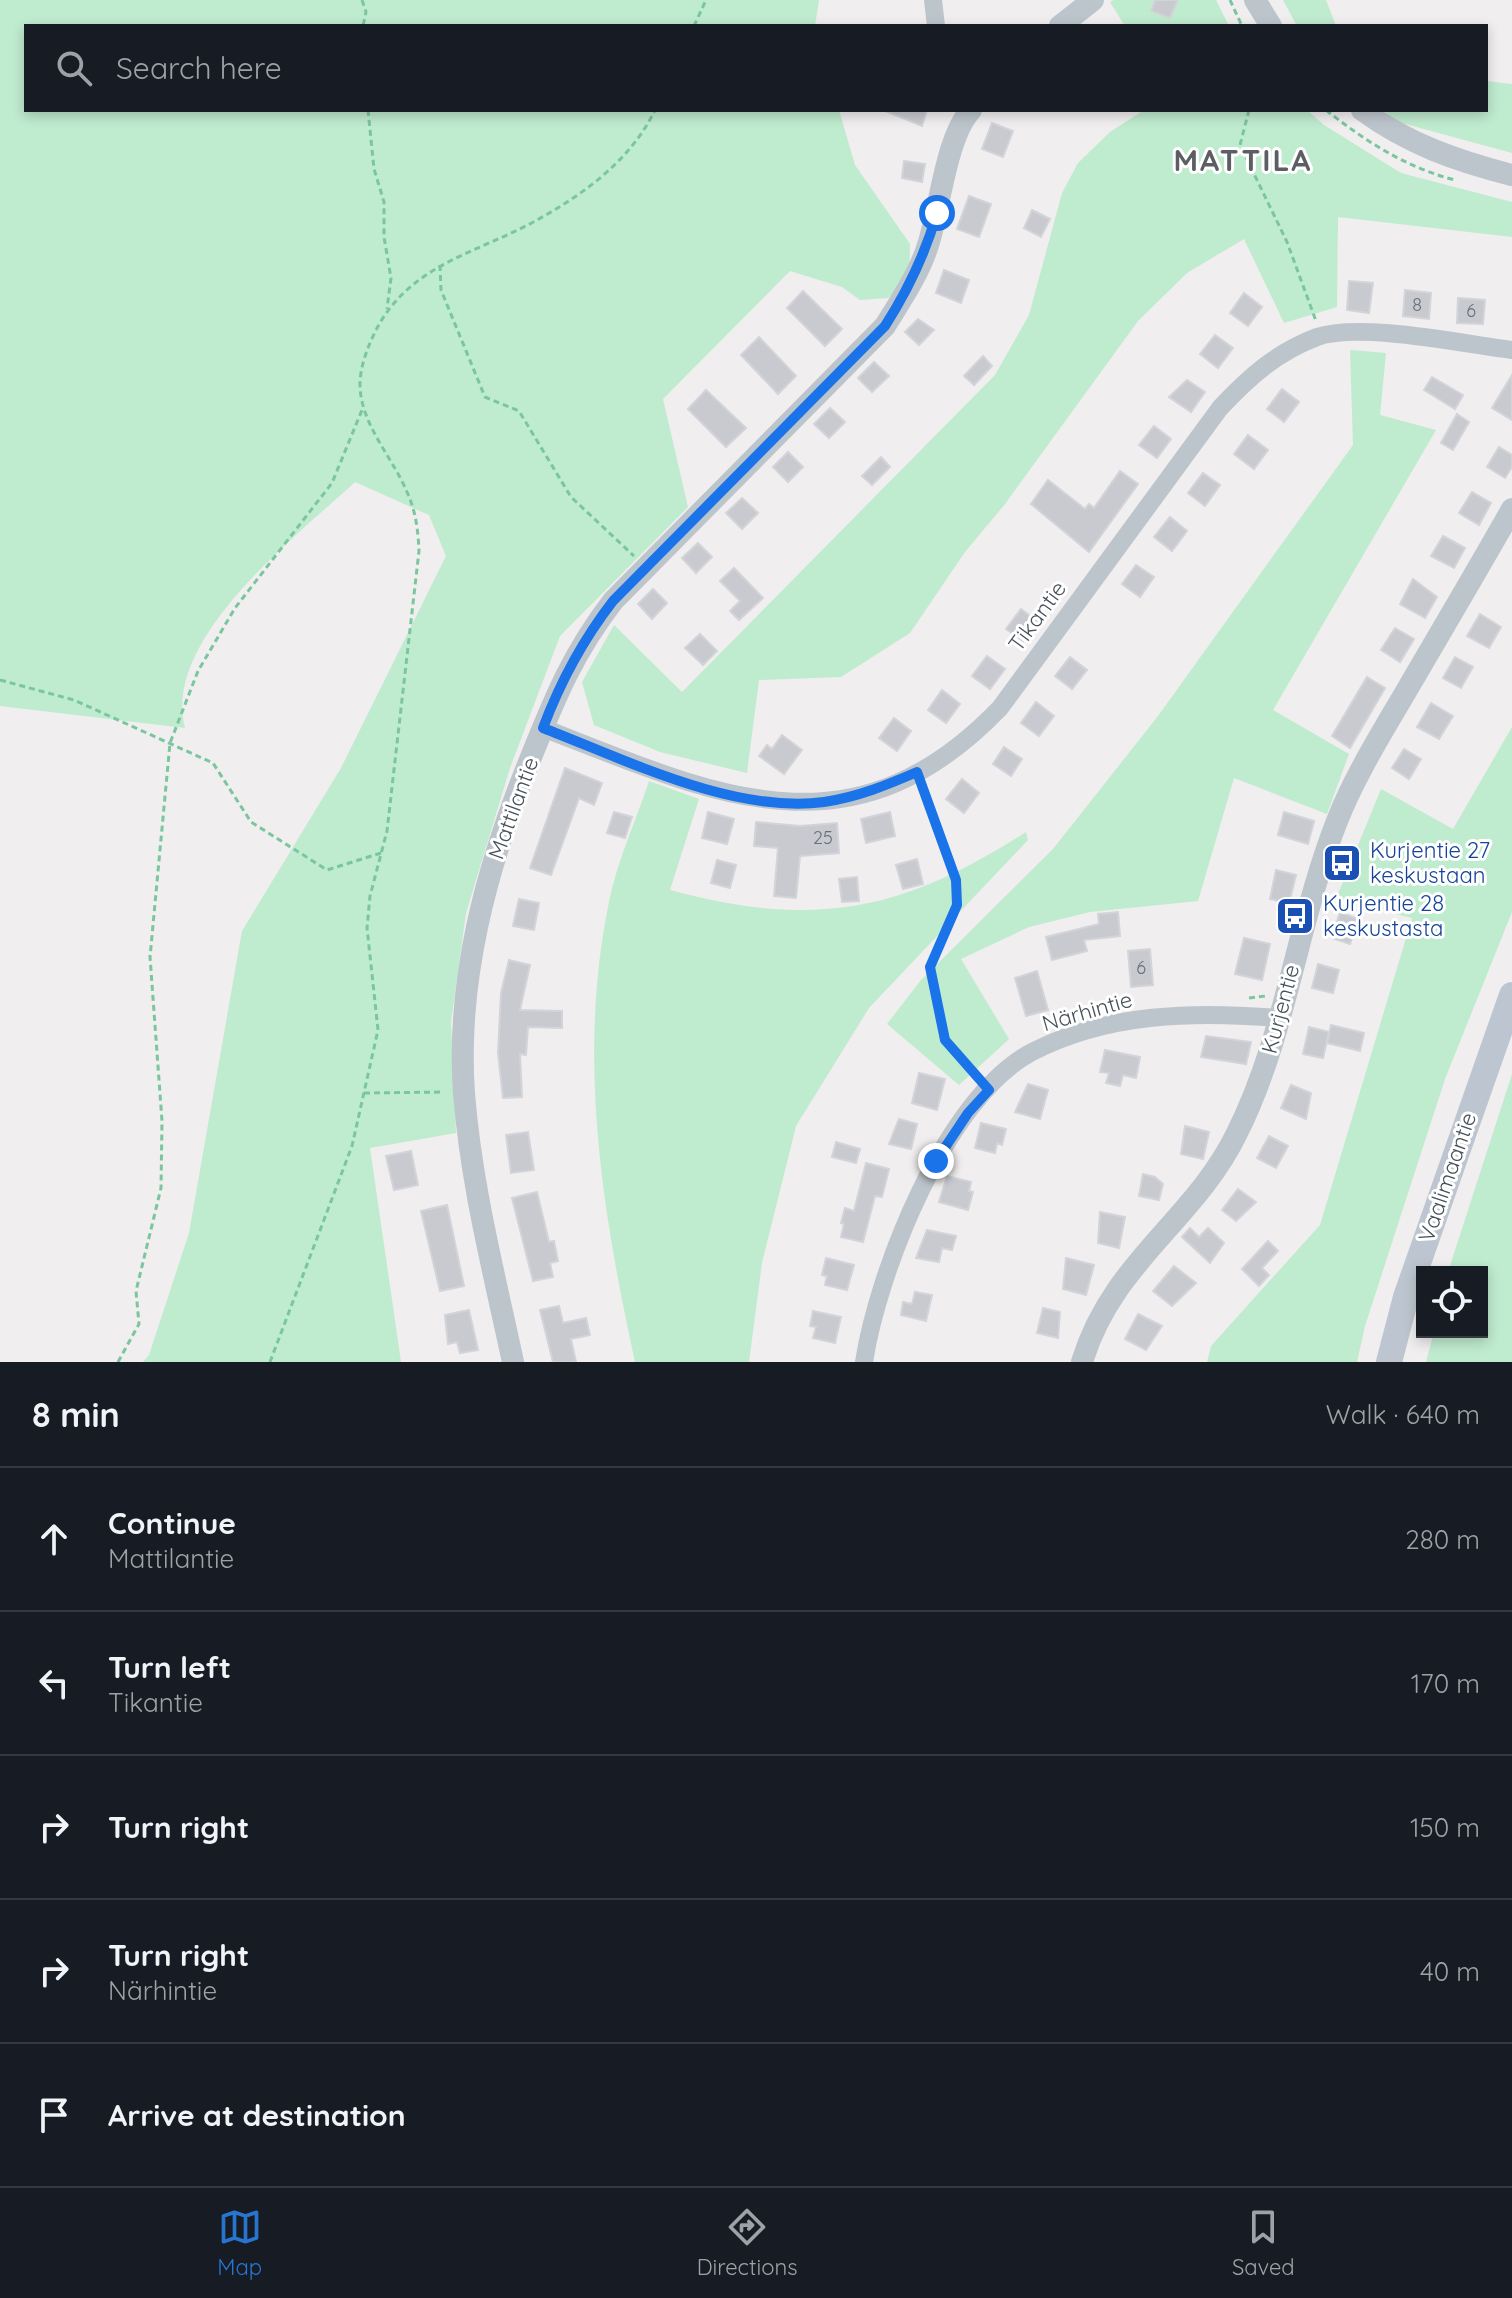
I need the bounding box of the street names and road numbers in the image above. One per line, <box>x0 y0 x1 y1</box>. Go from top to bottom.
street label: Tikantie <box>1002 575 1072 657</box>
street label: Mattilantie <box>482 753 544 863</box>
street label: Kurjentie <box>1255 961 1305 1057</box>
street label: Närhintie <box>1039 985 1135 1037</box>
street label: Vaalimaantie <box>1412 1108 1482 1246</box>

